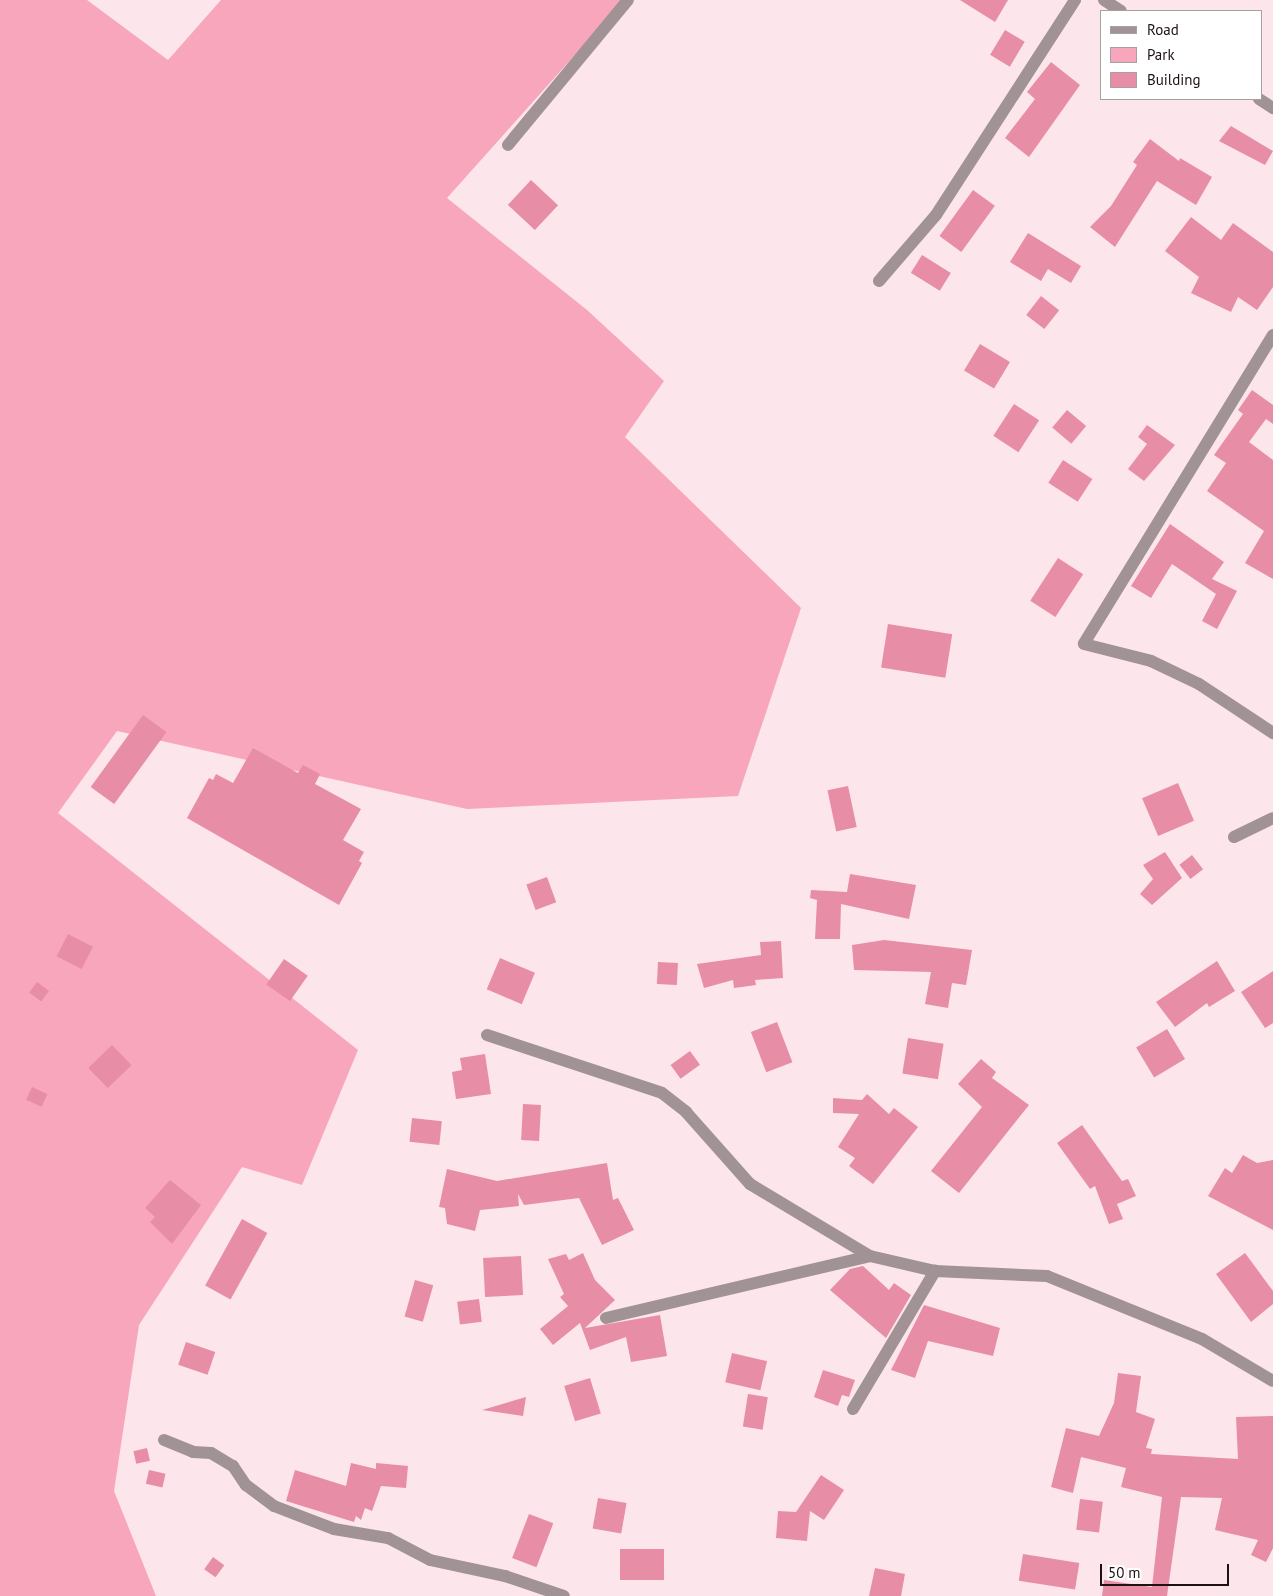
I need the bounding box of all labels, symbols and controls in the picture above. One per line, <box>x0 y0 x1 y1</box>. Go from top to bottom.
legend <box>1100 10 1263 100</box>
text: Road <box>1147 20 1179 39</box>
text: Park <box>1147 45 1175 64</box>
text: Building <box>1147 70 1201 89</box>
scale bar <box>1103 1554 1232 1586</box>
text: 50 m <box>1108 1563 1141 1582</box>

